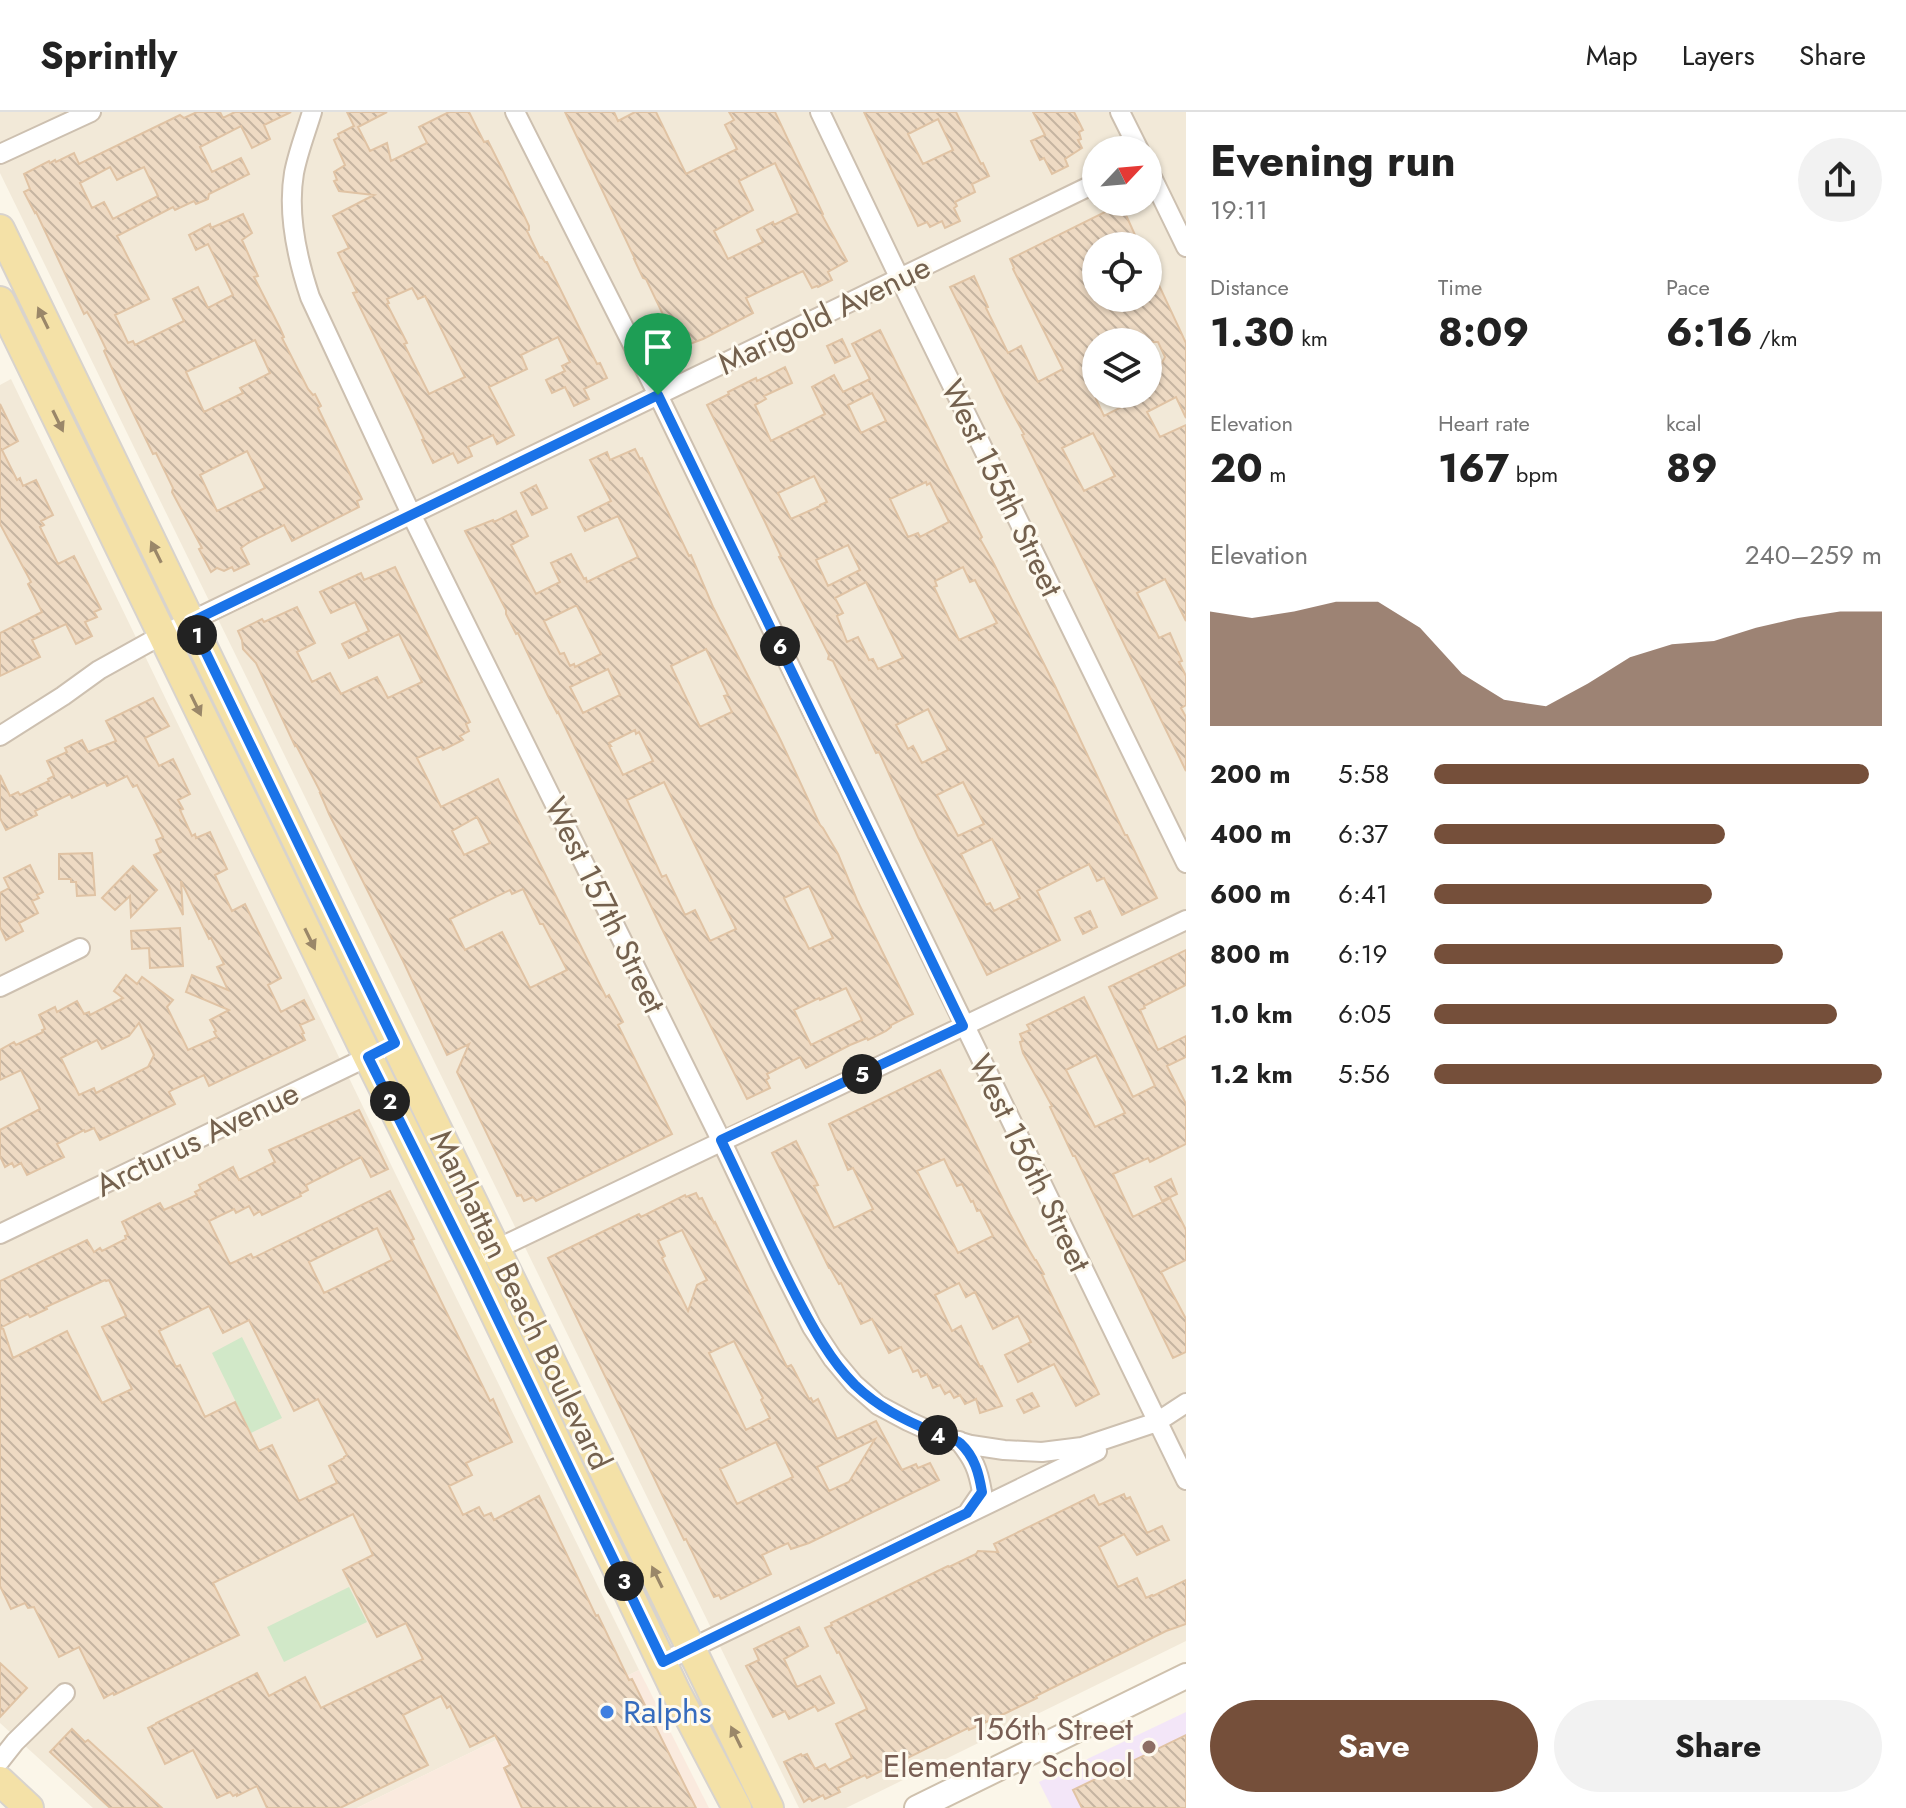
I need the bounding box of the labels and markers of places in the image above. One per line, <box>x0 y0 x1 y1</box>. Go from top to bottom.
pin <box>624 313 692 395</box>
pin: 1 <box>177 615 217 655</box>
pin: 6 <box>760 626 800 666</box>
pin: 5 <box>842 1054 882 1094</box>
pin: 2 <box>370 1081 410 1121</box>
pin: 4 <box>918 1415 958 1455</box>
pin: 3 <box>604 1561 644 1601</box>
place label: Ralphs <box>623 1689 712 1735</box>
marker: Ralphs <box>598 1703 616 1721</box>
place label: 156th Street Elementary School <box>883 1706 1133 1789</box>
marker: 156th Street Elementary School <box>1140 1738 1158 1756</box>

